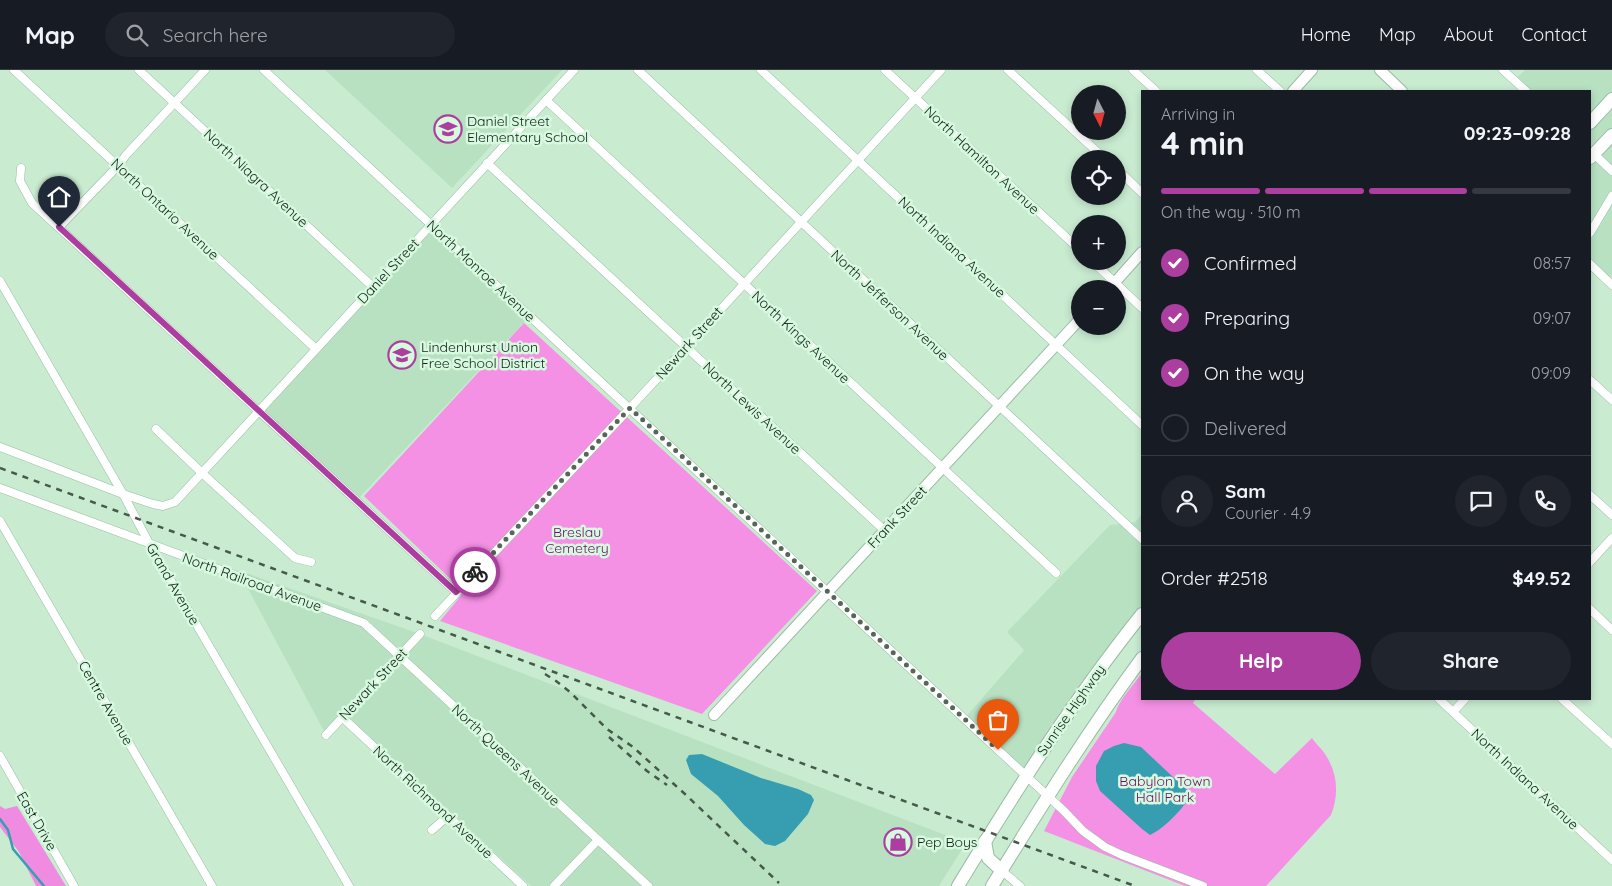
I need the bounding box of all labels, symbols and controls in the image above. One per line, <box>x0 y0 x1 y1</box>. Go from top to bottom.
search box <box>105 12 455 57</box>
text: Map <box>25 20 75 50</box>
icon: search <box>123 21 151 49</box>
text: Search here <box>163 23 268 47</box>
text: Home <box>1301 23 1351 46</box>
text: Map <box>1379 23 1416 46</box>
text: About <box>1444 23 1494 46</box>
text: Contact <box>1522 23 1587 46</box>
north arrow <box>1071 85 1126 140</box>
map controls <box>1071 85 1126 335</box>
street label: North Hamilton Avenue <box>921 102 1043 218</box>
text: Arriving in <box>1161 104 1235 124</box>
place label: Daniel Street Elementary School <box>467 112 588 146</box>
school or university icon: Daniel Street Elementary School <box>433 114 463 144</box>
text: 09:23–09:28 <box>1464 121 1571 145</box>
text: 4 min <box>1161 123 1245 163</box>
street label: North Niagra Avenue <box>200 125 312 231</box>
button: locate <box>1071 150 1126 205</box>
street label: North Ontario Avenue <box>107 154 223 264</box>
pin <box>38 176 80 227</box>
icon: home <box>45 183 73 211</box>
street label: North Indiana Avenue <box>895 193 1010 302</box>
text: On the way · 510 m <box>1161 202 1301 222</box>
button: + <box>1071 215 1126 270</box>
street label: North Monroe Avenue <box>423 216 539 326</box>
street label: Daniel Street <box>353 234 423 307</box>
street label: North Jefferson Avenue <box>827 246 953 364</box>
icon: check <box>1161 249 1189 277</box>
text: Confirmed <box>1204 251 1297 275</box>
text: 08:57 <box>1533 253 1571 273</box>
button: − <box>1071 280 1126 335</box>
street label: North Kings Avenue <box>748 287 854 387</box>
street label: Newark Street <box>651 303 727 383</box>
icon: check <box>1161 304 1189 332</box>
text: Preparing <box>1204 306 1290 330</box>
text: 09:07 <box>1533 308 1571 328</box>
place label: Lindenhurst Union Free School District <box>421 338 546 372</box>
school or university icon: Lindenhurst Union Free School District <box>387 340 417 370</box>
street label: North Lewis Avenue <box>699 358 805 458</box>
icon: check <box>1161 359 1189 387</box>
text: On the way <box>1204 361 1305 385</box>
text: 09:09 <box>1531 363 1571 383</box>
text: Delivered <box>1204 416 1287 440</box>
button: person <box>1161 475 1213 527</box>
button: chat <box>1455 475 1507 527</box>
button: phone <box>1519 475 1571 527</box>
text: Sam <box>1225 479 1266 503</box>
street label: Frank Street <box>863 482 931 552</box>
text: Courier · 4.9 <box>1225 503 1311 523</box>
park label: Breslau Cemetery <box>545 523 609 557</box>
street label: Grand Avenue <box>142 540 204 628</box>
courier <box>450 547 500 597</box>
street label: North Railroad Avenue <box>180 548 324 616</box>
icon: bike <box>461 558 489 586</box>
text: Order #2518 <box>1161 566 1268 590</box>
text: $49.52 <box>1512 566 1571 590</box>
button: Help <box>1161 632 1361 690</box>
button: Share <box>1371 632 1571 690</box>
street label: Newark Street <box>335 644 411 724</box>
street label: Centre Avenue <box>75 658 137 749</box>
street label: Sunrise Highway <box>1033 661 1109 759</box>
pin <box>977 699 1019 750</box>
street label: North Queens Avenue <box>448 700 564 810</box>
icon: bag <box>984 706 1012 734</box>
street label: North Indiana Avenue <box>1468 725 1583 834</box>
street label: North Richmond Avenue <box>369 742 497 862</box>
park label: Babylon Town Hall Park <box>1119 772 1211 806</box>
street label: East Drive <box>13 788 61 854</box>
shop icon: Pep Boys <box>883 827 913 857</box>
place label: Pep Boys <box>917 833 977 851</box>

